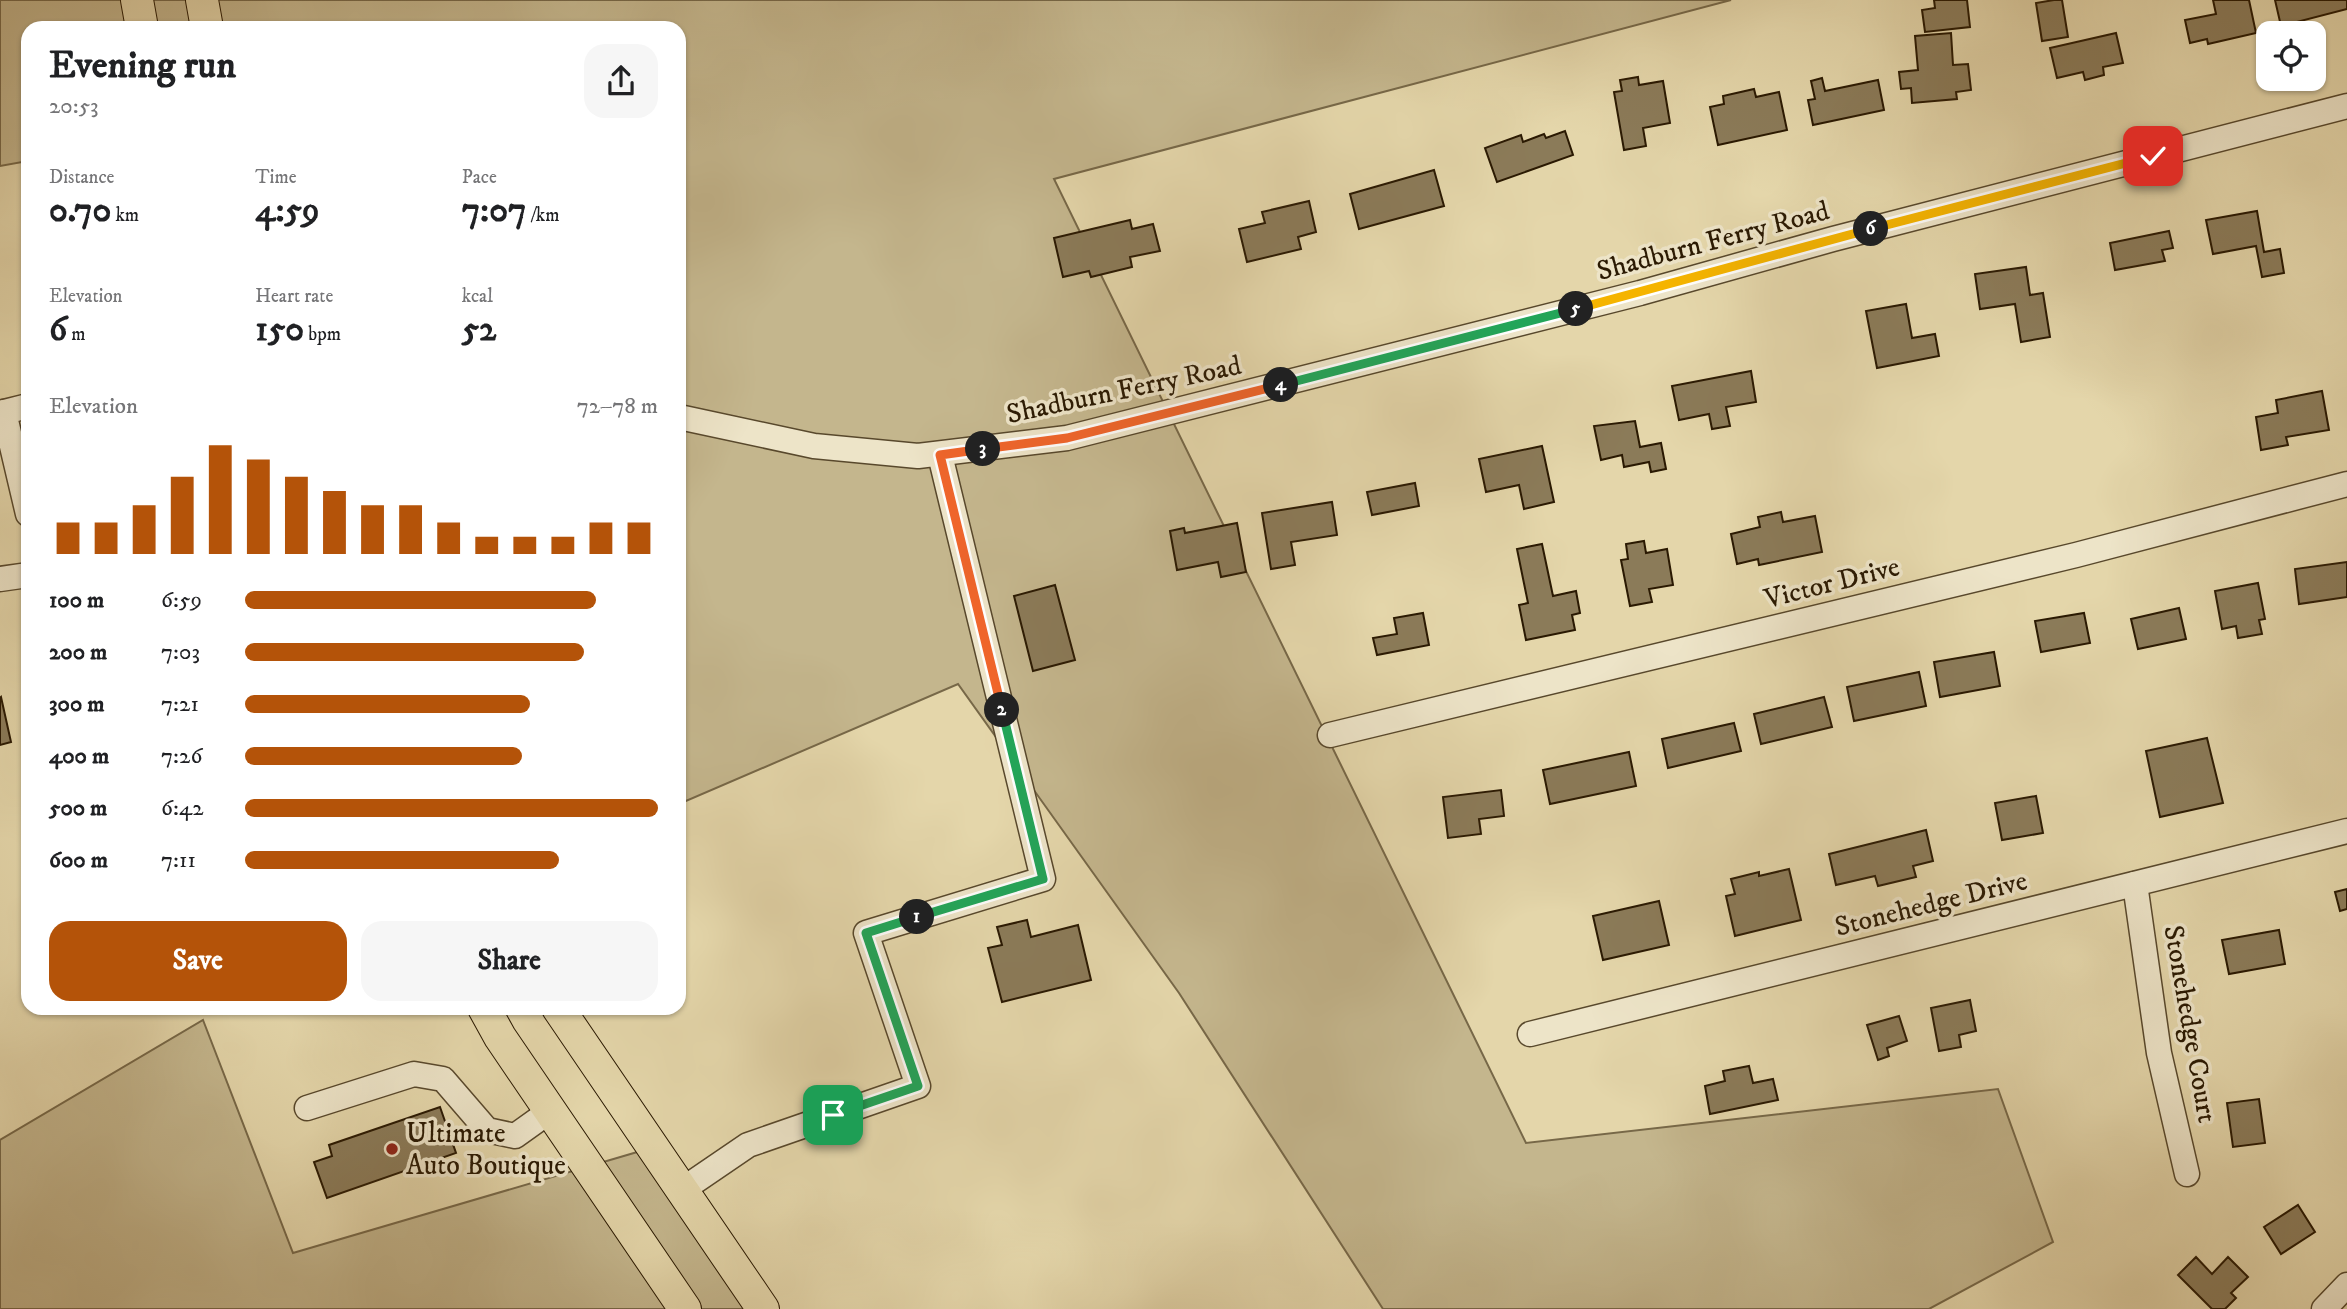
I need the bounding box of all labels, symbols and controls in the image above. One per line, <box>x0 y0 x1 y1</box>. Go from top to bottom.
map controls <box>2256 21 2326 91</box>
button: locate <box>2256 21 2326 91</box>
text: Evening run <box>49 42 236 90</box>
button: share <box>584 44 658 118</box>
text: 20:53 <box>49 92 99 121</box>
pin <box>2123 126 2183 186</box>
icon: check <box>2134 137 2172 175</box>
text: Distance <box>49 166 114 189</box>
text: Time <box>255 166 297 189</box>
text: Pace <box>462 166 497 189</box>
text: 0.70 <box>49 189 111 233</box>
text: 4:59 <box>255 189 319 233</box>
text: 7:07 <box>462 189 527 233</box>
street label: Shadburn Ferry Road <box>1593 193 1833 289</box>
text: km <box>111 204 139 227</box>
text: /km <box>527 204 559 227</box>
pin: 6 <box>1854 212 1888 246</box>
text: 6 <box>1866 217 1875 240</box>
text: Elevation <box>49 285 123 308</box>
text: Heart rate <box>255 285 333 308</box>
text: kcal <box>462 285 493 308</box>
pin: 5 <box>1558 292 1594 326</box>
text: 5 <box>1571 297 1580 320</box>
text: 6 <box>49 308 67 352</box>
text: 150 <box>255 308 304 352</box>
text: 52 <box>462 308 496 352</box>
text: m <box>67 323 86 346</box>
text: bpm <box>304 323 341 346</box>
street label: Shadburn Ferry Road <box>1003 348 1245 432</box>
pin: 4 <box>1264 368 1298 402</box>
text: 4 <box>1275 373 1286 396</box>
text: Elevation <box>49 392 138 421</box>
text: 72–78 m <box>577 392 658 421</box>
pin: 3 <box>965 432 1000 466</box>
text: 3 <box>979 437 986 460</box>
street label: Victor Drive <box>1760 549 1903 617</box>
text: 100 m <box>49 586 104 615</box>
text: 6:59 <box>161 586 202 615</box>
text: 200 m <box>49 638 107 667</box>
text: 7:03 <box>161 638 200 667</box>
text: 300 m <box>49 690 105 719</box>
text: 7:21 <box>161 690 199 719</box>
pin: 2 <box>984 692 1020 728</box>
text: 2 <box>997 698 1006 721</box>
text: 400 m <box>49 742 109 771</box>
text: 7:26 <box>161 742 202 771</box>
text: 500 m <box>49 794 107 823</box>
text: 6:42 <box>161 794 204 823</box>
text: 600 m <box>49 846 108 875</box>
text: 7:11 <box>161 846 196 875</box>
street label: Stonehedge Drive <box>1831 863 2031 945</box>
pin: 1 <box>900 900 934 934</box>
text: 1 <box>913 905 920 928</box>
button: Save <box>49 921 347 1001</box>
button: Share <box>361 921 658 1001</box>
street label: Stonehedge Court <box>2155 923 2225 1126</box>
pin <box>803 1085 863 1145</box>
icon: arrive <box>814 1096 852 1134</box>
place label: Ultimate Auto Boutique <box>406 1116 566 1183</box>
marker: Ultimate Auto Boutique <box>384 1141 400 1157</box>

